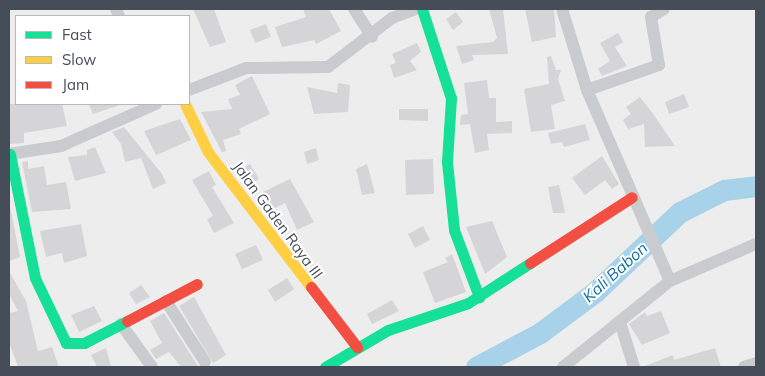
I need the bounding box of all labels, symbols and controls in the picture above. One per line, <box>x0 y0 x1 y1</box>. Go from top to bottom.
legend <box>15 15 190 105</box>
text: Fast <box>62 25 92 44</box>
text: Slow <box>62 50 96 69</box>
text: Jam <box>62 75 89 94</box>
street label: Jalan Gaden Raya III <box>229 158 327 282</box>
water label: Kali Babon <box>579 238 651 306</box>

